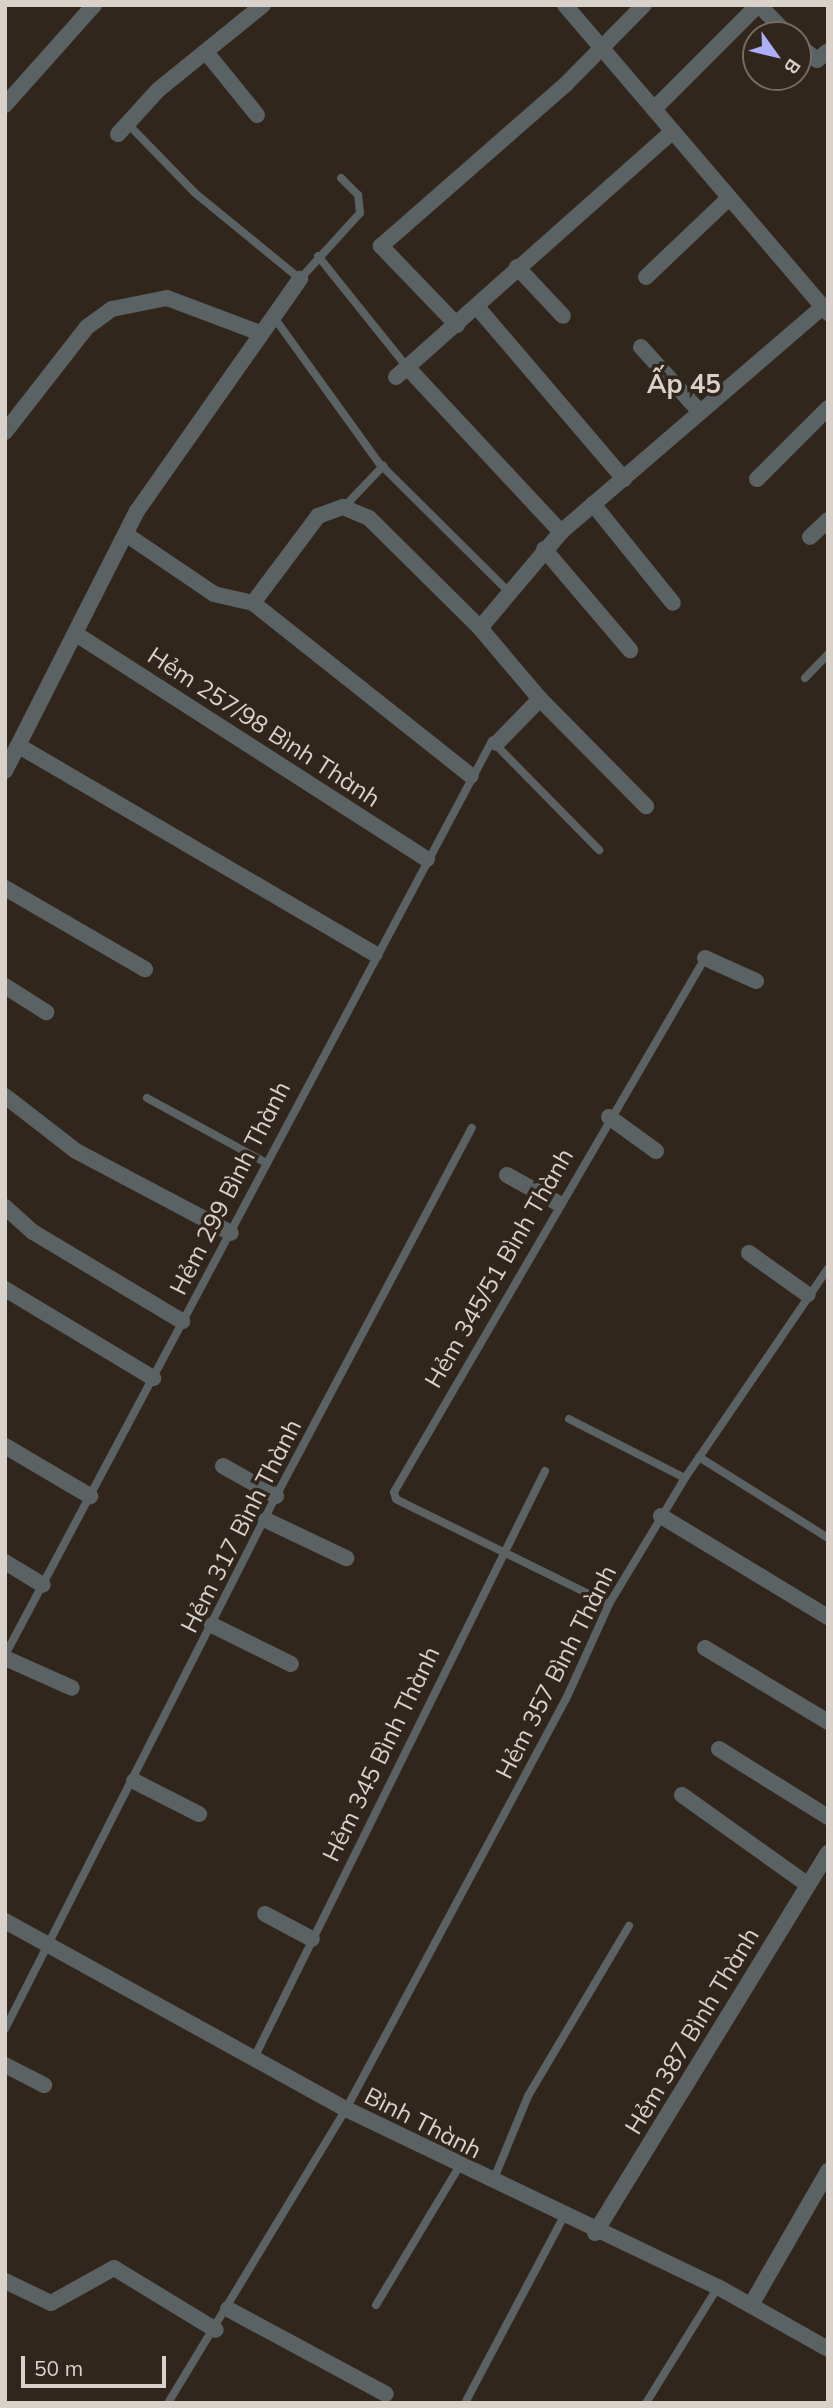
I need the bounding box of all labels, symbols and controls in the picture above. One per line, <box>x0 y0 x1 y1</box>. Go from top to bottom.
north arrow <box>742 21 812 91</box>
text: B <box>779 54 806 79</box>
district label: Ấp 45 <box>647 368 721 400</box>
street label: Hẻm 257/98 Bình Thành <box>142 641 386 813</box>
street label: Hẻm 299 Bình Thành <box>164 1076 296 1300</box>
street label: Hẻm 345/51 Bình Thành <box>419 1143 579 1393</box>
street label: Hẻm 317 Bình Thành <box>175 1414 307 1638</box>
street label: Hẻm 357 Bình Thành <box>490 1560 622 1784</box>
street label: Hẻm 345 Bình Thành <box>316 1642 446 1866</box>
street label: Hẻm 387 Bình Thành <box>619 1923 765 2139</box>
street label: Bình Thành <box>360 2081 486 2165</box>
scale bar <box>24 2342 170 2386</box>
text: 50 m <box>34 2355 83 2381</box>

